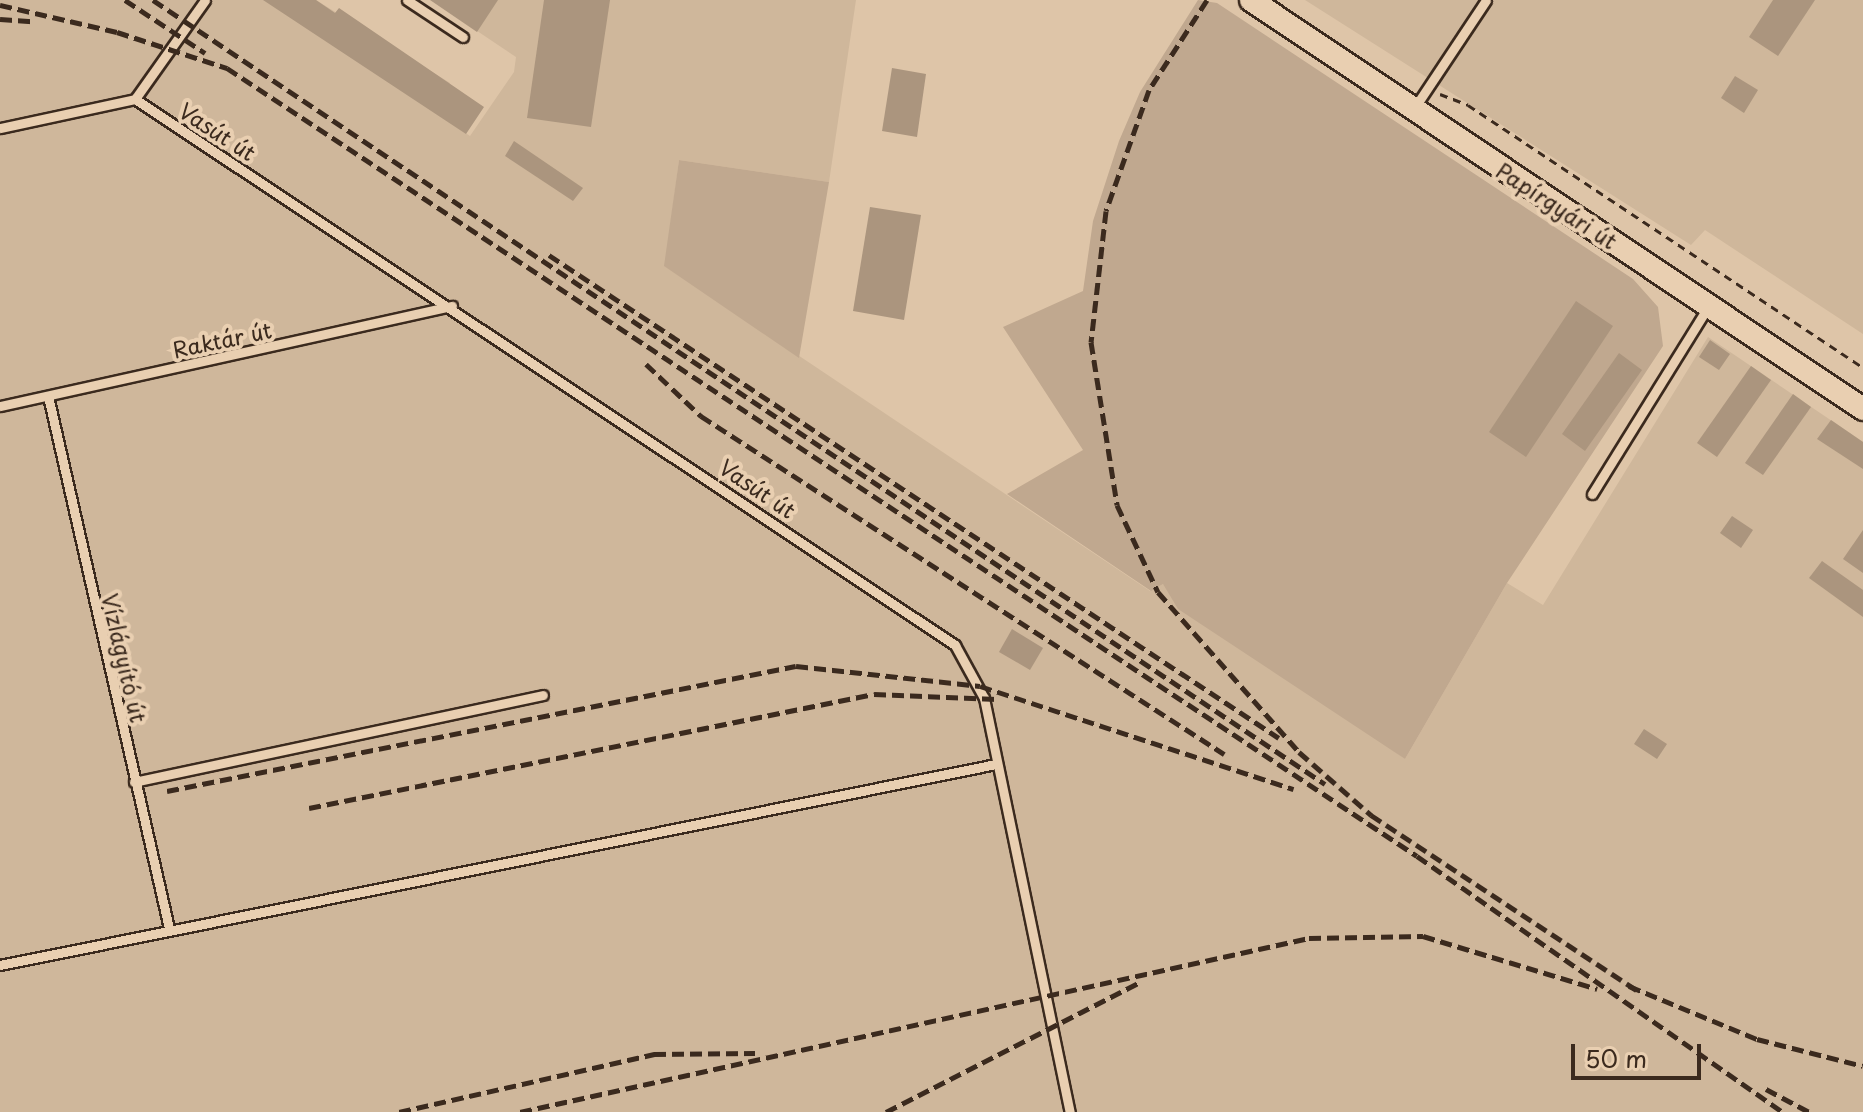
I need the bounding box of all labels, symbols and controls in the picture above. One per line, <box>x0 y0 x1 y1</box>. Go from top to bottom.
street label: Vasút út <box>174 96 262 166</box>
street label: Papírgyári út <box>1491 156 1623 254</box>
street label: Raktár út <box>169 315 275 363</box>
street label: Vasút út <box>715 453 801 523</box>
street label: Vízlágyító út <box>97 591 153 725</box>
scale bar <box>1575 1028 1705 1078</box>
text: 50 m <box>1585 1040 1647 1076</box>

